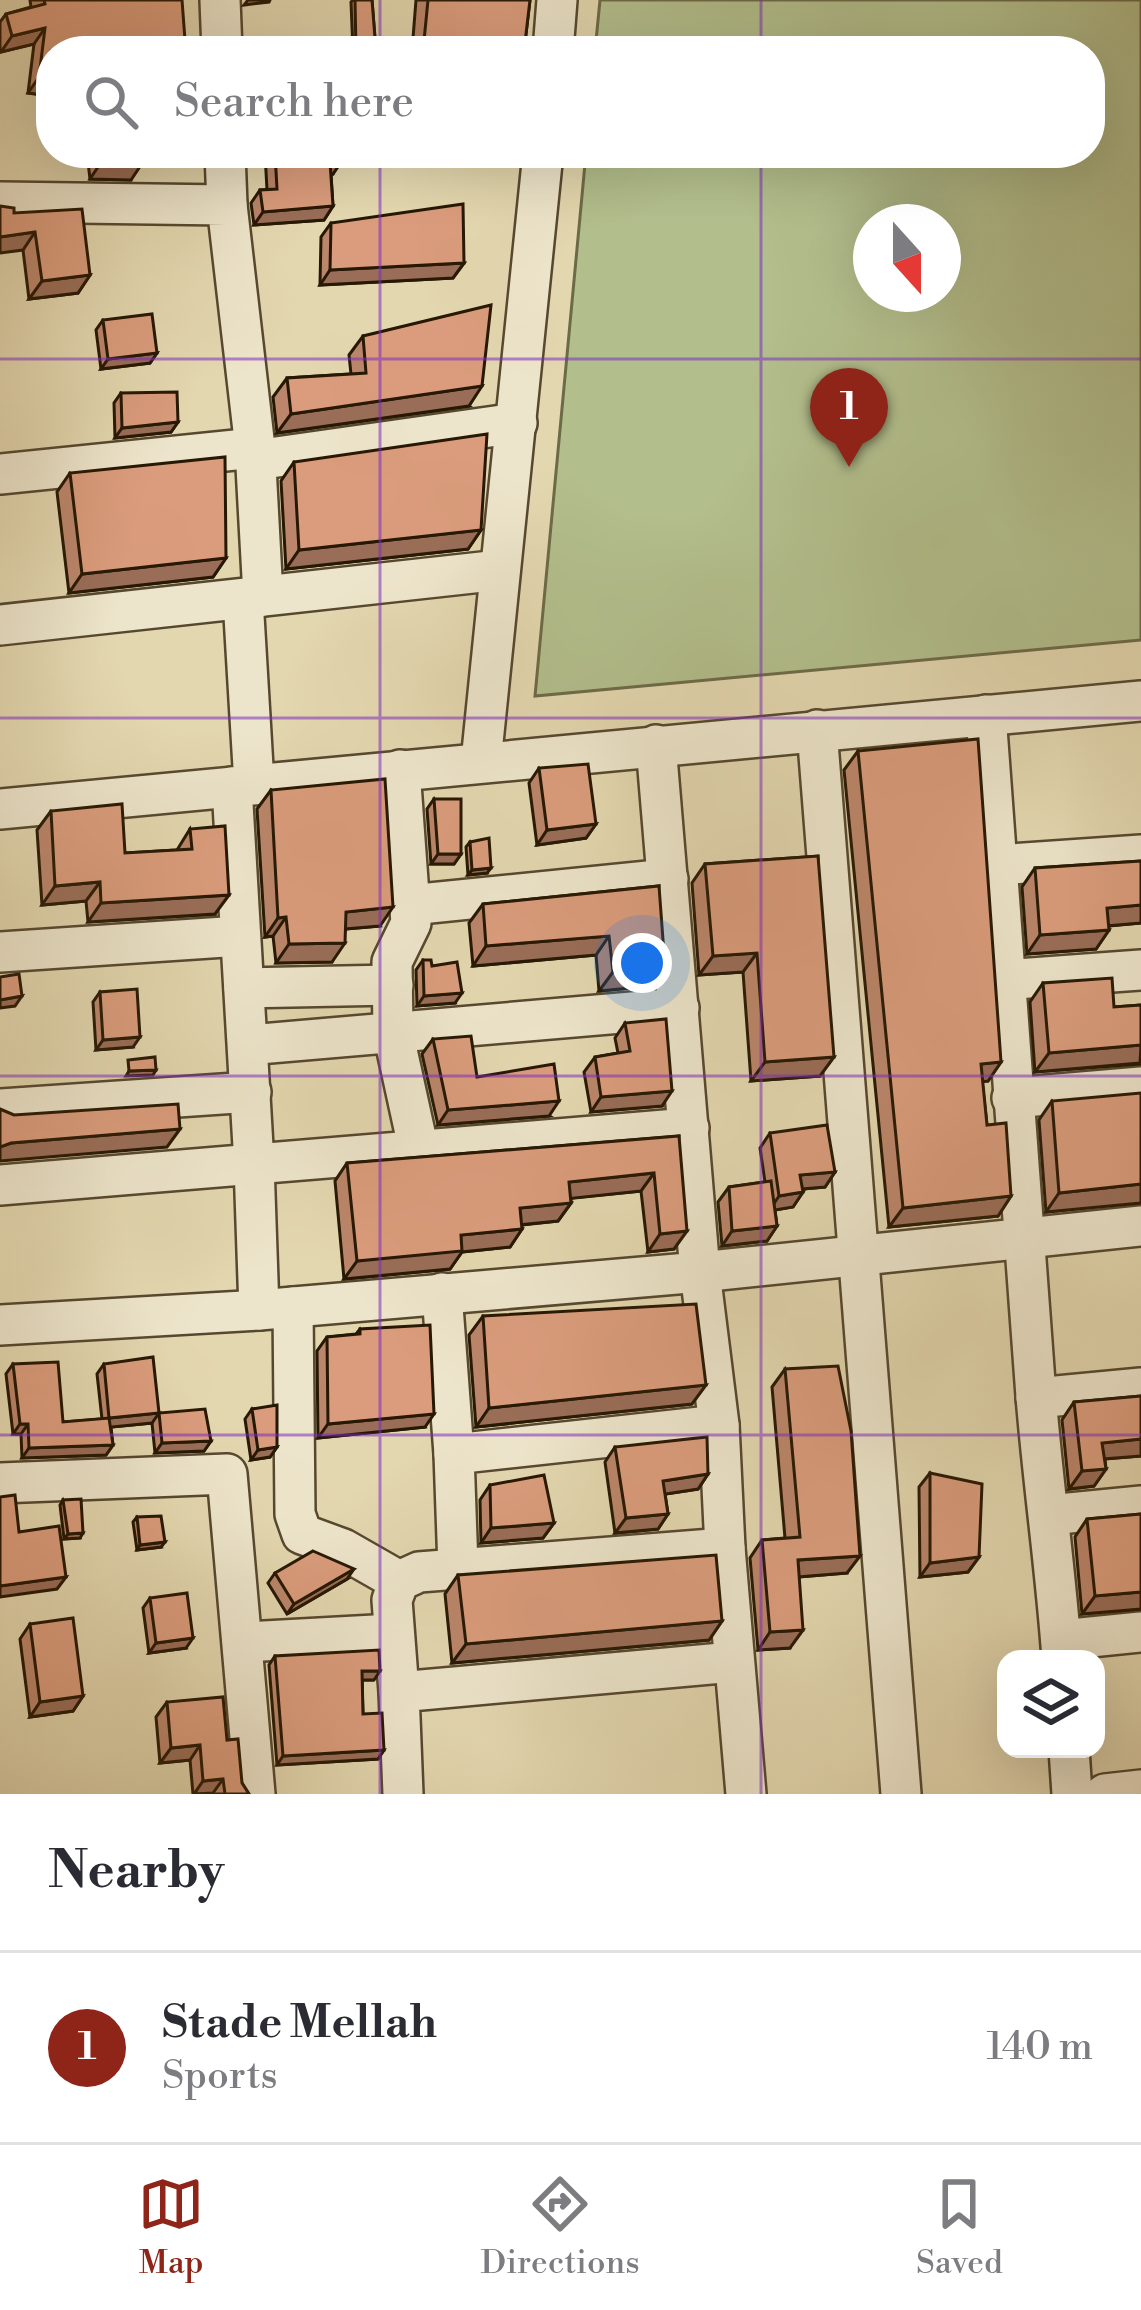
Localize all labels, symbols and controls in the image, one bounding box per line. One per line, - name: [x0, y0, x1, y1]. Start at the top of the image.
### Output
- search box: [36, 36, 1105, 168]
- icon: search: [78, 69, 144, 135]
- text: Search here: [174, 74, 414, 131]
- north arrow: [853, 204, 961, 312]
- pin: 1: [810, 368, 888, 467]
- your location: [612, 933, 672, 993]
- map controls: [997, 1650, 1105, 1758]
- button: layers: [997, 1650, 1105, 1758]
- text: Nearby: [48, 1840, 224, 1904]
- text: Stade Mellah: [162, 1995, 437, 2052]
- text: 1: [78, 2023, 96, 2072]
- text: 140 m: [986, 2023, 1093, 2072]
- text: Sports: [162, 2052, 278, 2101]
- tab: Map: [138, 2171, 204, 2284]
- tab: Directions: [481, 2171, 640, 2284]
- tab: Saved: [916, 2171, 1003, 2284]

